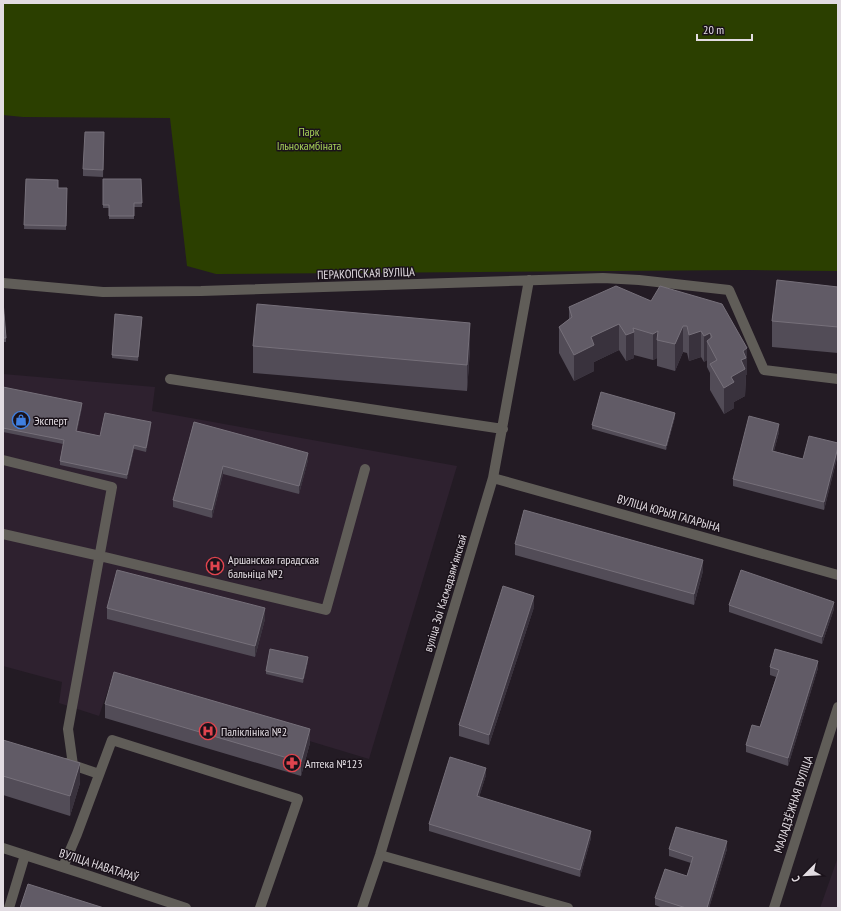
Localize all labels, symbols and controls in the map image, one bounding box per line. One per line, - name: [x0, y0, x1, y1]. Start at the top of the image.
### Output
- scale bar: [697, 16, 752, 42]
- text: 20 m: [703, 22, 724, 37]
- park label: Парк Ільнокамбіната: [277, 124, 342, 153]
- street label: ПЕРАКОПСКАЯ ВУЛІЦА: [317, 264, 415, 282]
- shop icon: Эксперт: [11, 410, 31, 430]
- place label: Эксперт: [34, 413, 68, 428]
- street label: ВУЛІЦА ЮРЫЯ ГАГАРЫНА: [615, 491, 723, 535]
- street label: вуліца Зоі Касмадзямʼянскай: [420, 532, 470, 654]
- place label: Аршанская гарадская бальніца №2: [228, 552, 319, 581]
- hospital icon: Аршанская гарадская бальніца №2: [205, 556, 225, 576]
- hospital icon: Паліклініка №2: [198, 721, 218, 741]
- place label: Паліклініка №2: [221, 724, 287, 739]
- pharmacy icon: Аптека №123: [282, 753, 302, 773]
- street label: МАЛАДЗЁЖНАЯ ВУЛІЦА: [770, 753, 816, 855]
- place label: Аптека №123: [305, 756, 363, 771]
- street label: ВУЛІЦА НАВАТАРАЎ: [57, 845, 141, 885]
- north arrow: [785, 855, 825, 895]
- text: С: [788, 874, 803, 884]

